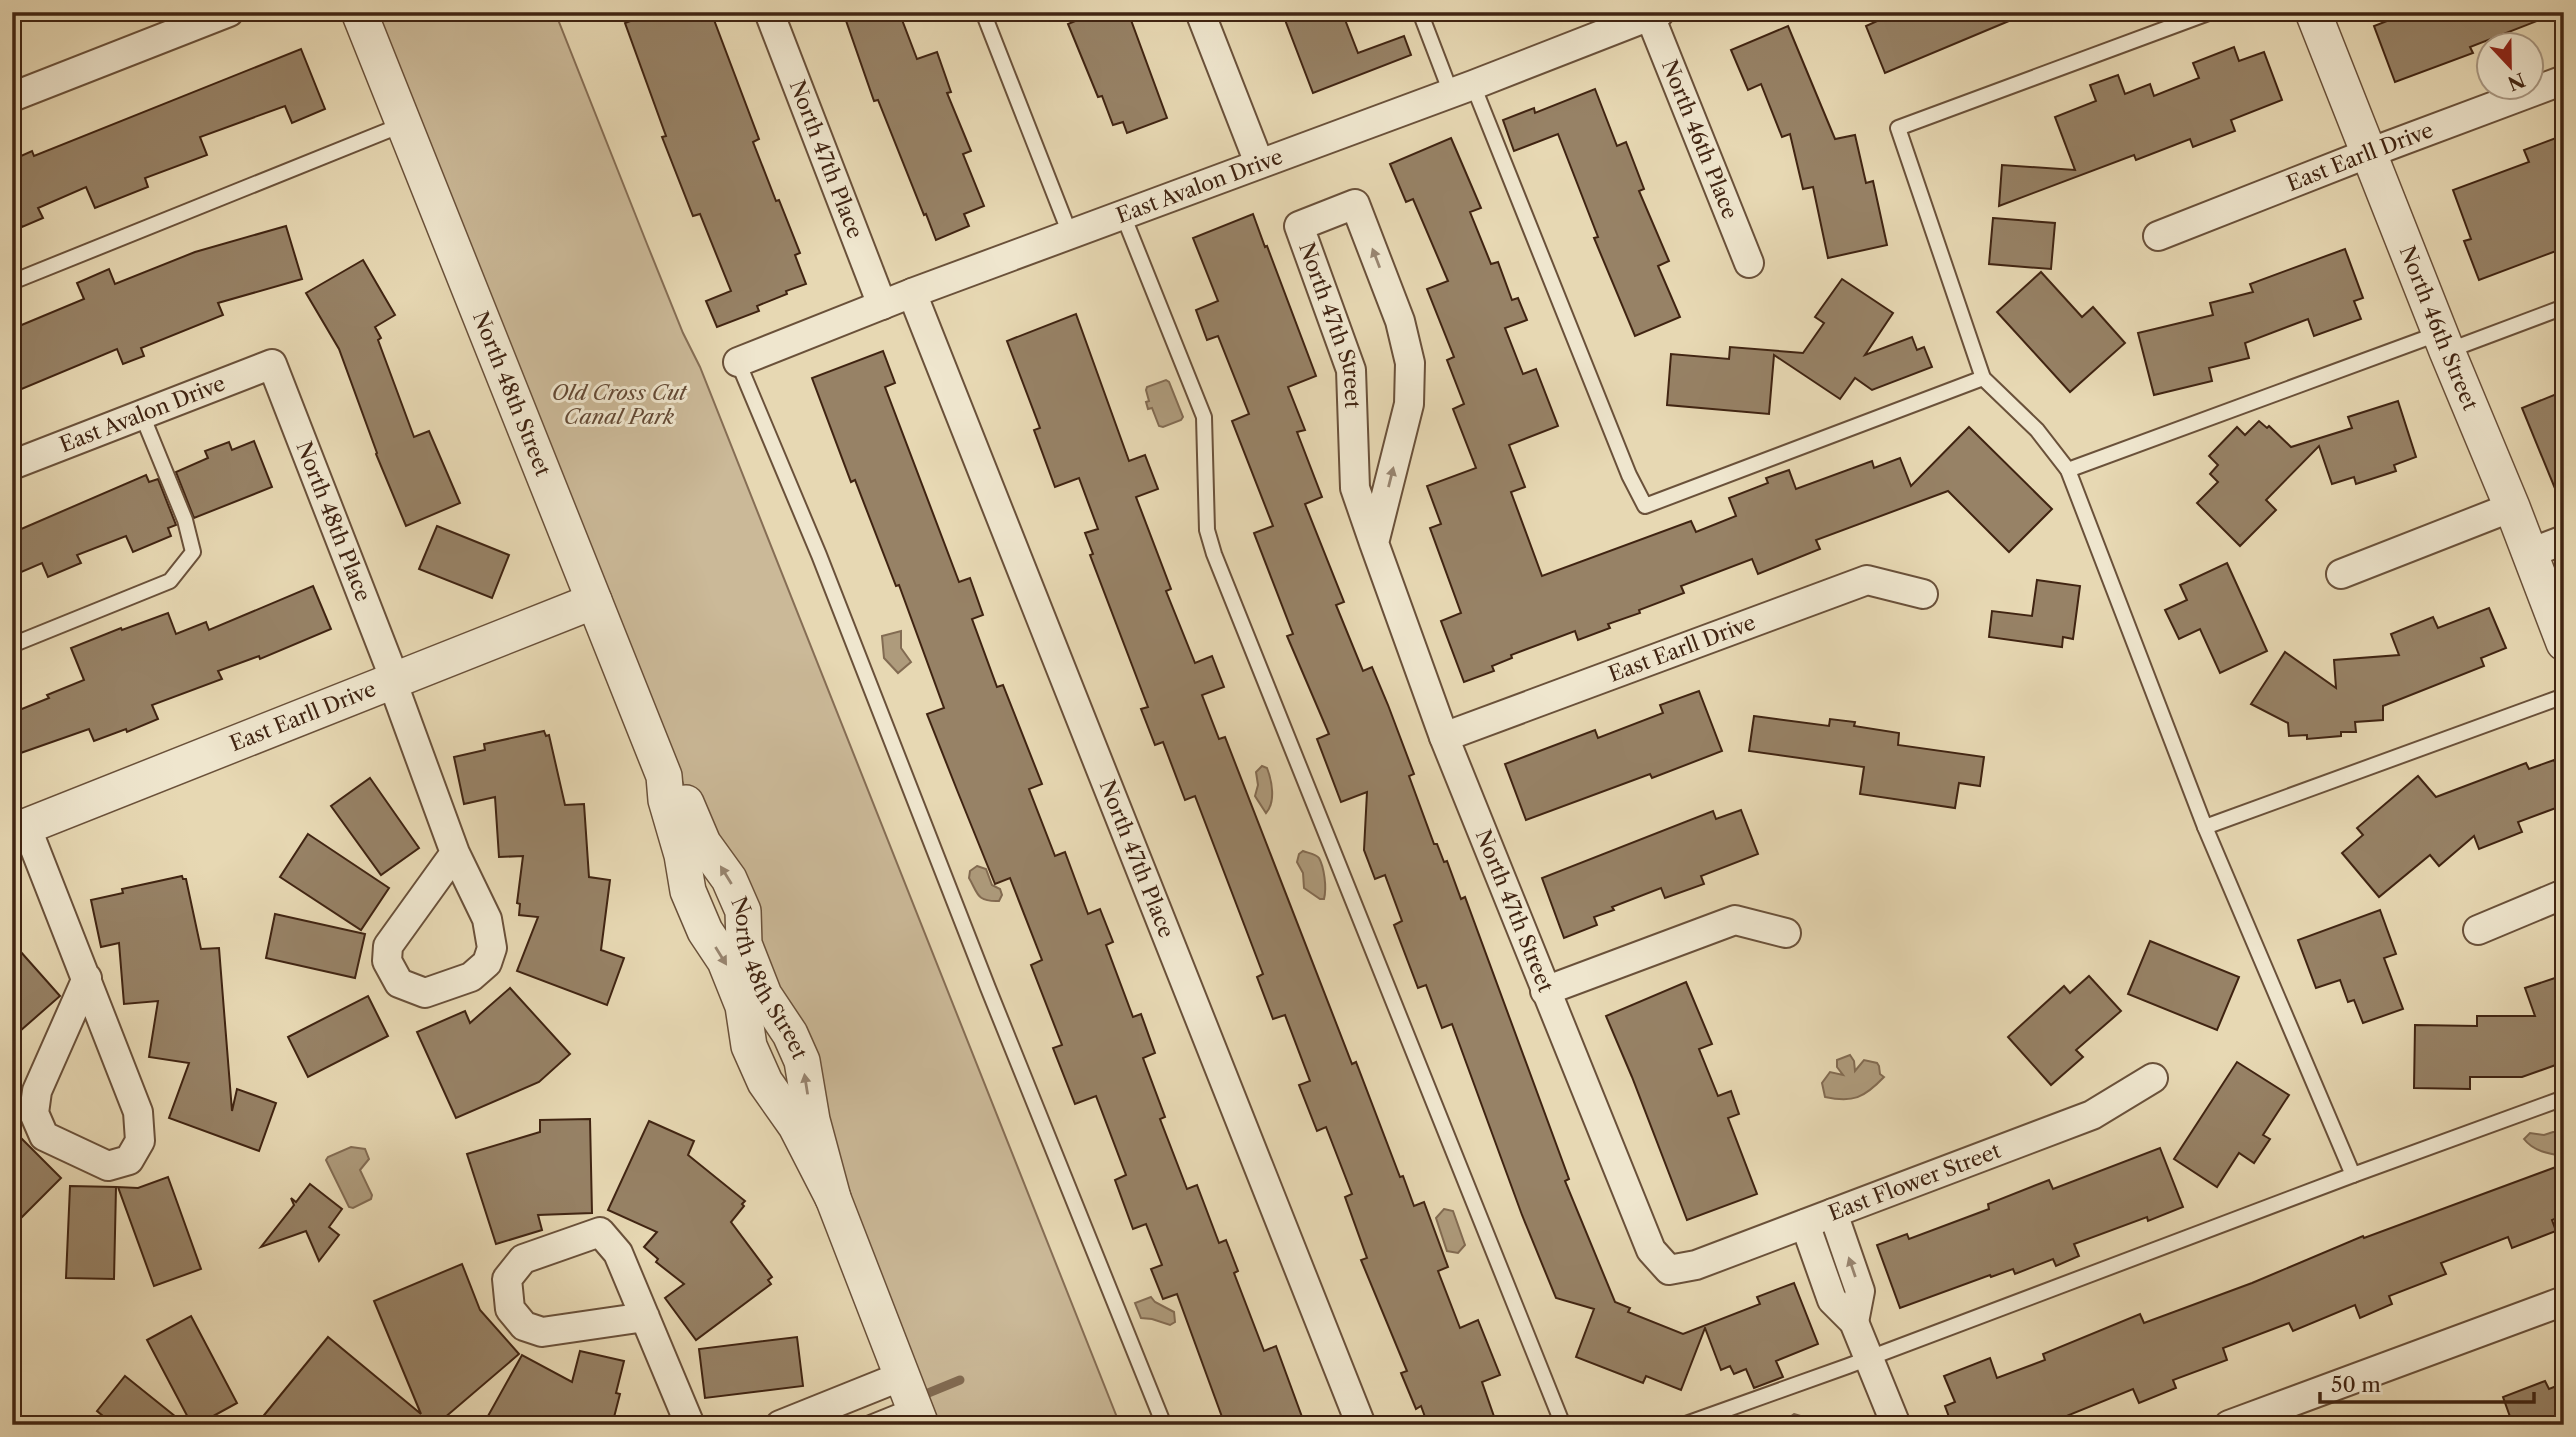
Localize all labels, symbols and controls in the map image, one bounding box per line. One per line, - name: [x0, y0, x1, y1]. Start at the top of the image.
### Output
- north arrow: [2474, 32, 2544, 102]
- street label: North 46th Place: [1657, 56, 1743, 223]
- text: N: [2504, 68, 2528, 95]
- street label: North 47th Place: [785, 77, 868, 242]
- street label: East Earll Drive: [2283, 117, 2437, 196]
- street label: East Avalon Drive: [1113, 144, 1286, 228]
- street label: North 47th Street: [1294, 239, 1365, 409]
- street label: North 46th Street: [2395, 242, 2483, 414]
- one-way arrow: [1370, 247, 1381, 268]
- street label: North 48th Street: [468, 308, 556, 480]
- street label: East Avalon Drive: [56, 370, 229, 457]
- park label: Old Cross Cut Canal Park: [551, 380, 688, 429]
- street label: North 48th Place: [291, 438, 376, 605]
- one-way arrow: [1386, 466, 1397, 488]
- street label: East Earll Drive: [1605, 610, 1759, 687]
- street label: East Earll Drive: [226, 676, 379, 756]
- street label: North 47th Place: [1095, 776, 1179, 941]
- street label: North 47th Street: [1471, 826, 1559, 996]
- one-way arrow: [719, 866, 732, 885]
- street label: North 48th Street: [726, 893, 813, 1063]
- one-way arrow: [714, 946, 727, 966]
- one-way arrow: [800, 1073, 811, 1095]
- street label: East Flower Street: [1825, 1138, 2005, 1226]
- one-way arrow: [1846, 1256, 1857, 1277]
- scale bar: [2320, 1360, 2534, 1404]
- text: 50 m: [2331, 1372, 2381, 1397]

